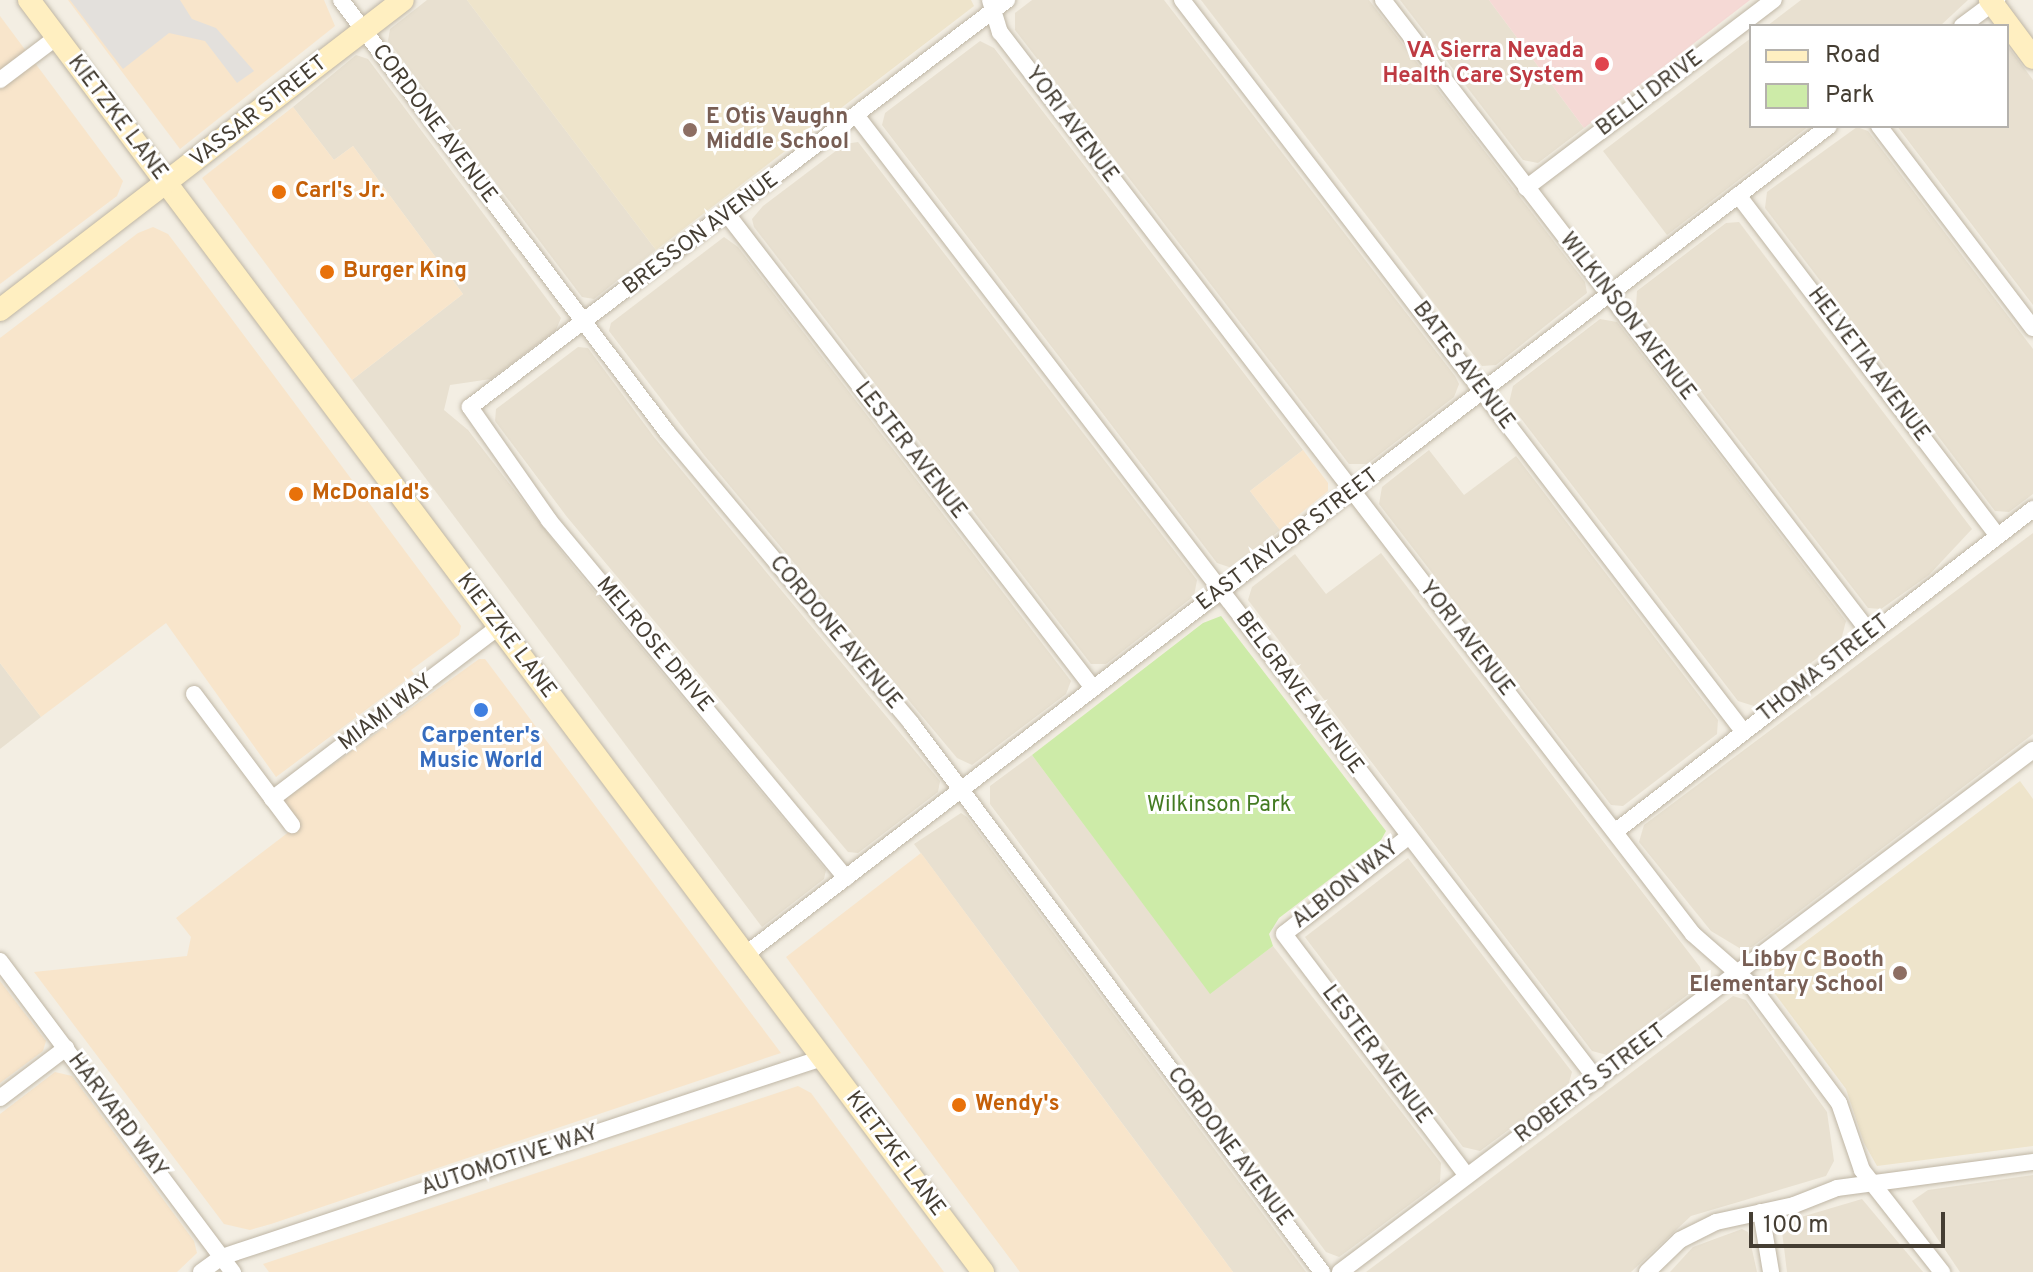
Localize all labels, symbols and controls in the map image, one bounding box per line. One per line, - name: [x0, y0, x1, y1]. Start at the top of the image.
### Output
- legend: [1749, 24, 2009, 128]
- place label: VA Sierra Nevada Health Care System: [1382, 38, 1584, 90]
- street label: CORDONE AVENUE: [365, 39, 503, 209]
- text: Road: [1825, 41, 1881, 71]
- street label: BELLI DRIVE: [1592, 46, 1708, 142]
- street label: KIETZKE LANE: [61, 50, 173, 186]
- street label: VASSAR STREET: [185, 50, 333, 174]
- marker: VA Sierra Nevada Health Care System: [1591, 53, 1613, 75]
- street label: YORI AVENUE: [1018, 61, 1124, 189]
- text: Park: [1825, 81, 1875, 111]
- place label: E Otis Vaughn Middle School: [706, 104, 849, 156]
- marker: E Otis Vaughn Middle School: [681, 121, 699, 139]
- street label: BRESSON AVENUE: [618, 167, 784, 301]
- place label: Carl's Jr.: [295, 179, 385, 205]
- marker: Carl's Jr.: [270, 183, 288, 201]
- street label: WILKINSON AVENUE: [1553, 227, 1701, 407]
- place label: Burger King: [343, 259, 467, 285]
- marker: Burger King: [318, 263, 336, 281]
- street label: HELVETIA AVENUE: [1801, 282, 1935, 448]
- street label: BATES AVENUE: [1406, 297, 1520, 435]
- street label: LESTER AVENUE: [848, 377, 972, 525]
- street label: EAST TAYLOR STREET: [1191, 462, 1385, 618]
- place label: McDonald's: [312, 481, 430, 507]
- marker: McDonald's: [287, 485, 305, 503]
- street label: CORDONE AVENUE: [763, 551, 907, 715]
- street label: KIETZKE LANE: [450, 568, 562, 704]
- street label: MELROSE DRIVE: [590, 572, 718, 718]
- street label: YORI AVENUE: [1413, 576, 1519, 702]
- street label: BELGRAVE AVENUE: [1229, 606, 1369, 780]
- street label: THOMA STREET: [1753, 609, 1895, 729]
- street label: MIAMI WAY: [334, 669, 438, 757]
- marker: Carpenter's Music World: [472, 701, 490, 719]
- place label: Carpenter's Music World: [419, 723, 543, 774]
- park label: Wilkinson Park: [1147, 793, 1291, 819]
- street label: ALBION WAY: [1287, 835, 1405, 935]
- place label: Libby C Booth Elementary School: [1689, 947, 1884, 998]
- marker: Libby C Booth Elementary School: [1891, 964, 1909, 982]
- street label: LESTER AVENUE: [1315, 980, 1437, 1130]
- street label: ROBERTS STREET: [1510, 1019, 1672, 1149]
- street label: HARVARD WAY: [61, 1048, 173, 1184]
- street label: CORDONE AVENUE: [1160, 1062, 1298, 1232]
- street label: KIETZKE LANE: [839, 1086, 951, 1222]
- place label: Wendy's: [975, 1092, 1060, 1118]
- marker: Wendy's: [950, 1096, 968, 1114]
- street label: AUTOMOTIVE WAY: [418, 1120, 602, 1202]
- scale bar: [1753, 1196, 1949, 1246]
- text: 100 m: [1763, 1211, 1829, 1241]

